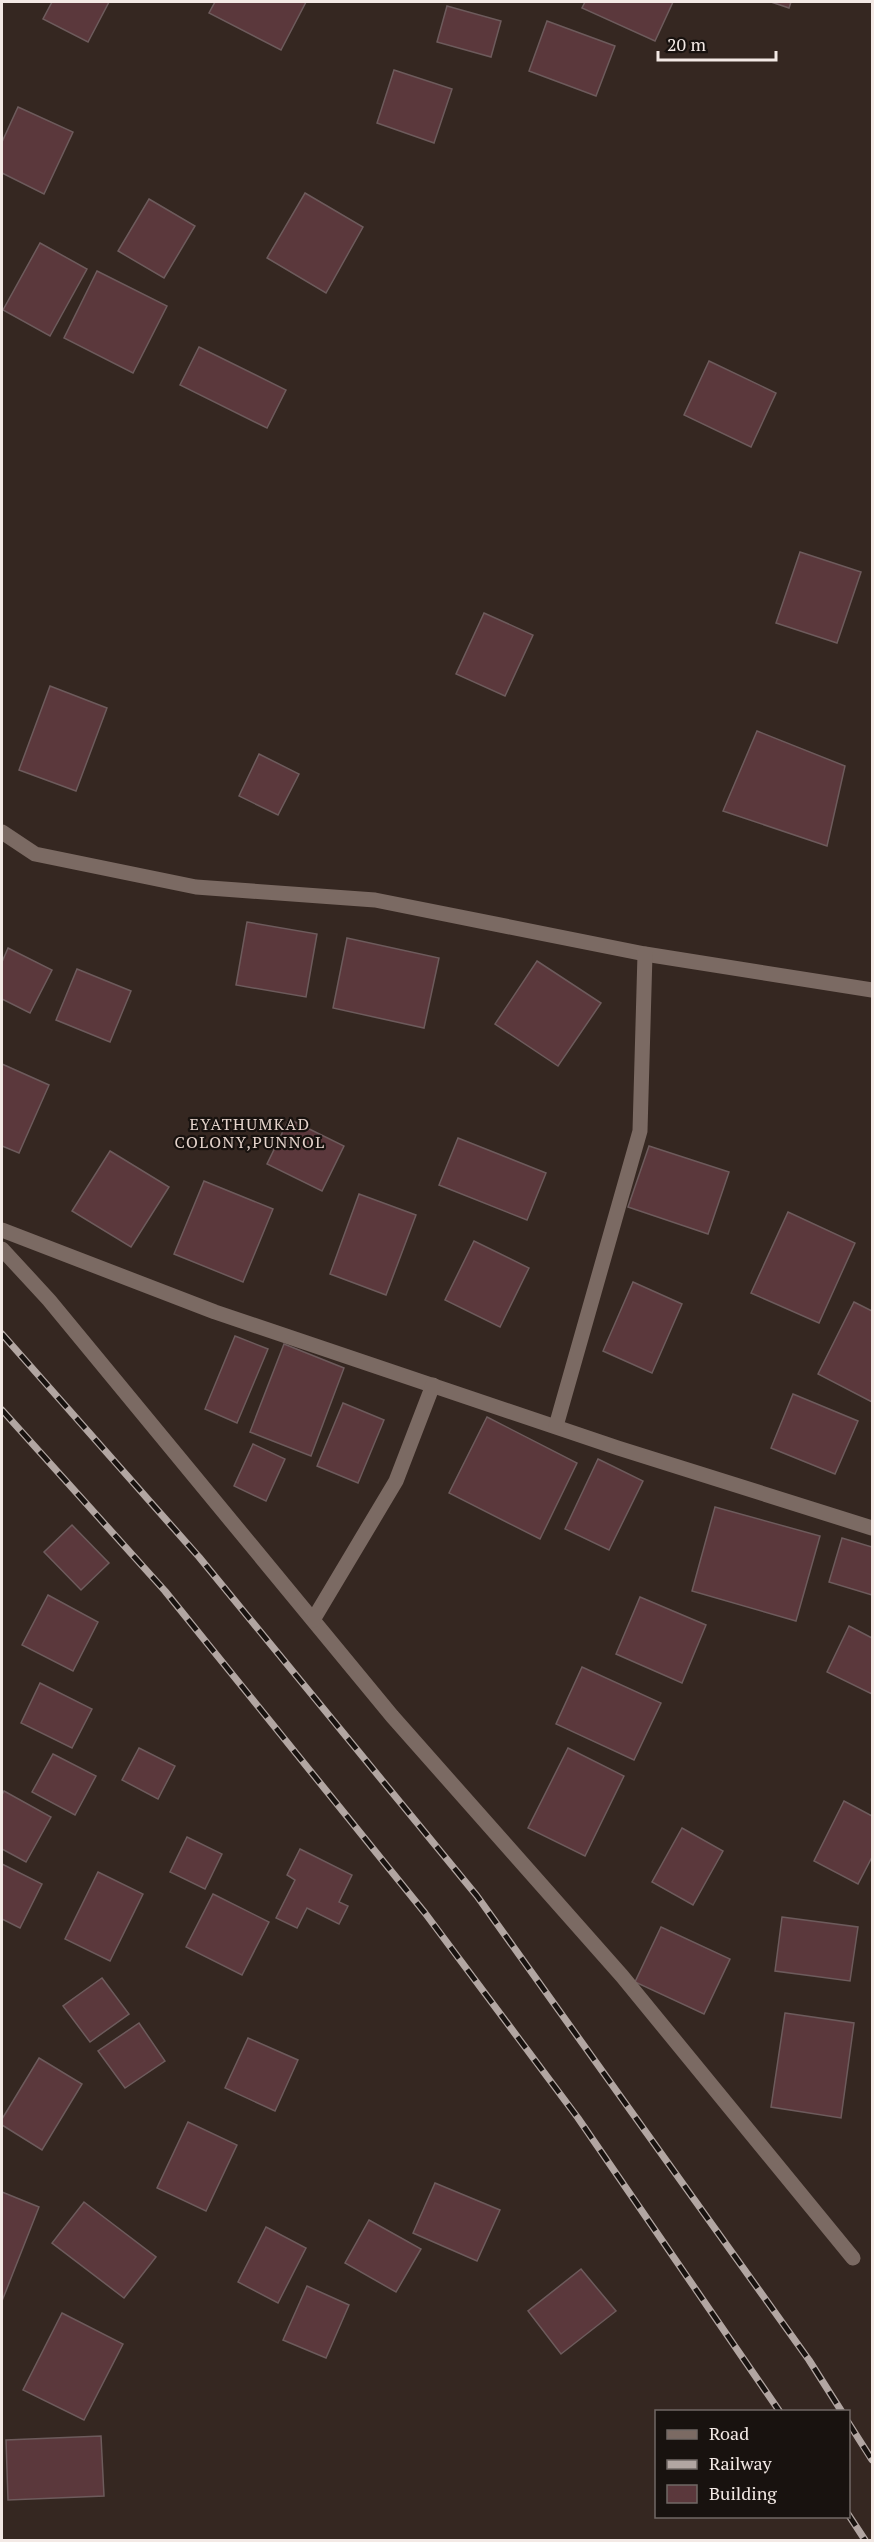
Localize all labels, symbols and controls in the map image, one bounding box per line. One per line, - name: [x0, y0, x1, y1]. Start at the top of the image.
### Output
- scale bar: [658, 24, 776, 62]
- text: 20 m: [667, 32, 707, 56]
- district label: EYATHUMKAD COLONY,PUNNOL: [174, 1113, 326, 1153]
- legend: [655, 2410, 850, 2518]
- text: Road: [709, 2421, 749, 2445]
- text: Railway: [709, 2451, 773, 2475]
- text: Building: [709, 2481, 777, 2505]

